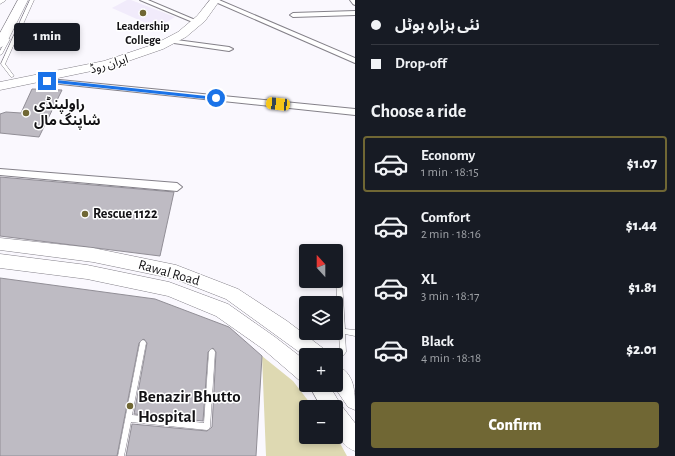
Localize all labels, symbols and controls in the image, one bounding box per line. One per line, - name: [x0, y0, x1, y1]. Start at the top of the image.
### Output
- marker: Leadership College: [138, 8, 148, 18]
- text: نئی ہزارہ ہوٹل: [395, 18, 480, 33]
- place label: Leadership College: [116, 20, 170, 46]
- callout: 1 min: [14, 23, 80, 51]
- text: 1 min: [33, 30, 61, 43]
- street label: ایران روڈ: [88, 51, 130, 77]
- text: Drop-off: [395, 56, 447, 71]
- route end: [38, 72, 56, 90]
- route start: [207, 89, 225, 107]
- place label: راولپنڈی شاپنگ مال: [34, 96, 101, 130]
- car: [265, 97, 291, 111]
- text: Choose a ride: [371, 103, 466, 121]
- marker: راولپنڈی شاپنگ مال: [21, 108, 31, 118]
- icon: car: [373, 146, 409, 182]
- text: Economy: [421, 148, 475, 163]
- text: $1.07: [627, 156, 657, 171]
- text: 1 min · 18:15: [421, 166, 479, 179]
- place label: Rescue 1122: [93, 207, 158, 221]
- icon: car: [373, 208, 409, 244]
- marker: Rescue 1122: [80, 209, 90, 219]
- text: Comfort: [421, 210, 470, 225]
- text: $1.44: [626, 218, 657, 233]
- text: 2 min · 18:16: [421, 228, 481, 241]
- north arrow: [299, 244, 343, 288]
- map controls: [299, 244, 343, 444]
- street label: Rawal Road: [137, 258, 201, 288]
- icon: car: [373, 270, 409, 306]
- text: XL: [421, 272, 437, 287]
- text: $1.81: [628, 280, 657, 295]
- text: 3 min · 18:17: [421, 290, 480, 303]
- button: layers: [299, 296, 343, 340]
- icon: car: [373, 332, 409, 368]
- text: Black: [421, 334, 454, 349]
- text: $2.01: [626, 342, 657, 357]
- button: +: [299, 348, 343, 392]
- text: 4 min · 18:18: [421, 352, 481, 365]
- place label: Benazir Bhutto Hospital: [138, 388, 241, 425]
- button: −: [299, 400, 343, 444]
- marker: Benazir Bhutto Hospital: [125, 401, 135, 411]
- button: Confirm: [371, 402, 659, 448]

